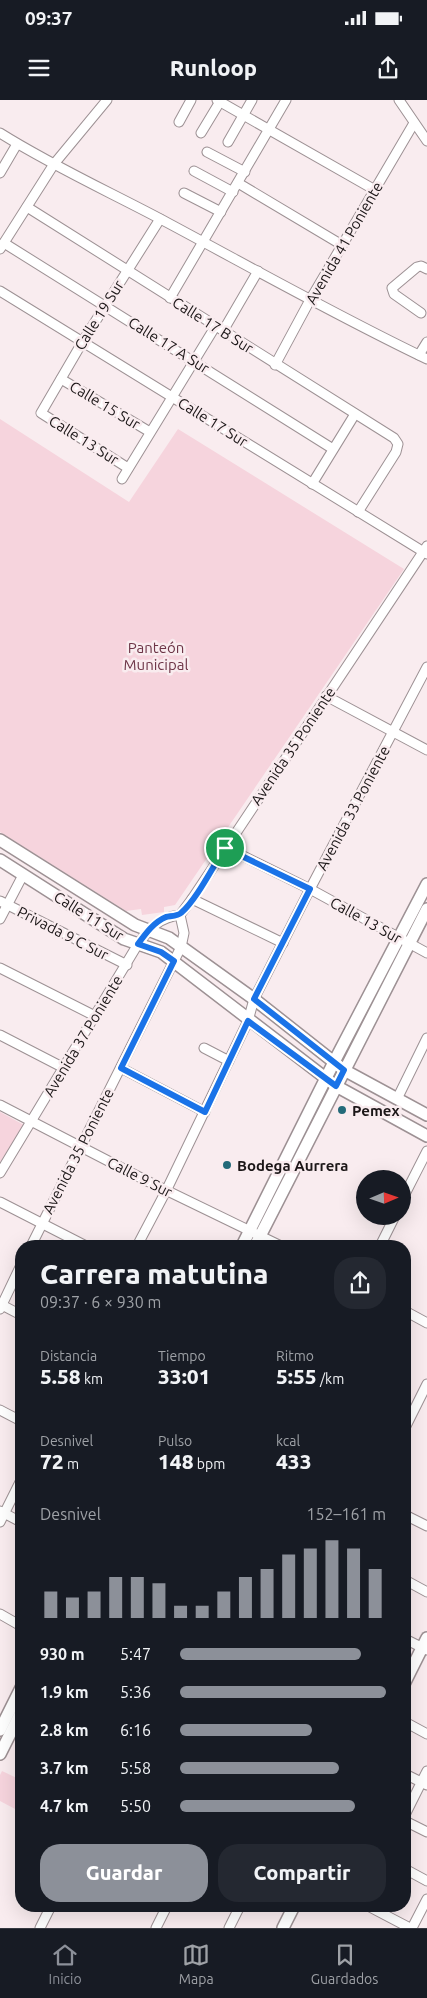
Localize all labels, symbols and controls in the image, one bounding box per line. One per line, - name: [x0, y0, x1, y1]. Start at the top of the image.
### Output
- text: 09:37: [25, 7, 73, 29]
- icon: menu: [25, 54, 53, 82]
- icon: share: [374, 54, 402, 82]
- text: Runloop: [170, 55, 257, 80]
- street label: Avenida 41 Poniente: [302, 179, 386, 307]
- street label: Calle 19 Sur: [71, 277, 127, 353]
- street label: Calle 17 B Sur: [170, 293, 257, 357]
- street label: Calle 17 A Sur: [125, 313, 213, 377]
- street label: Calle 15 Sur: [67, 377, 143, 433]
- street label: Calle 17 Sur: [175, 394, 251, 450]
- street label: Calle 13 Sur: [46, 412, 122, 468]
- park label: Panteón Municipal: [124, 639, 188, 673]
- street label: Avenida 35 Poniente: [247, 684, 339, 808]
- street label: Avenida 33 Poniente: [313, 743, 393, 873]
- pin: [204, 827, 246, 869]
- icon: arrive: [211, 834, 239, 862]
- street label: Calle 11 Sur: [51, 888, 127, 944]
- street label: Calle 13 Sur: [327, 893, 405, 947]
- street label: Privada 9 C Sur: [15, 903, 112, 963]
- street label: Avenida 37 Poniente: [40, 972, 126, 1100]
- street label: Avenida 35 Poniente: [39, 1085, 117, 1217]
- place label: Pemex: [352, 1102, 400, 1119]
- marker: Pemex: [336, 1104, 348, 1116]
- street label: Calle 9 Sur: [105, 1153, 176, 1201]
- place label: Bodega Aurrera: [237, 1157, 349, 1174]
- marker: Bodega Aurrera: [221, 1159, 233, 1171]
- north arrow: [356, 1170, 411, 1225]
- map controls: [356, 1170, 411, 1225]
- button: share: [334, 1257, 386, 1309]
- text: Carrera matutina: [40, 1258, 268, 1289]
- text: 09:37 · 6 × 930 m: [40, 1293, 161, 1311]
- text: Distancia: [40, 1348, 97, 1364]
- text: Tiempo: [158, 1348, 206, 1364]
- text: Ritmo: [276, 1348, 314, 1364]
- text: 5.58: [40, 1364, 81, 1388]
- text: 33:01: [158, 1364, 211, 1388]
- text: 5:55: [276, 1364, 317, 1388]
- text: km: [81, 1371, 103, 1387]
- text: /km: [317, 1371, 344, 1387]
- text: Desnivel: [40, 1433, 93, 1449]
- text: Pulso: [158, 1433, 192, 1449]
- text: kcal: [276, 1433, 300, 1449]
- text: 72: [40, 1449, 64, 1473]
- text: 148: [158, 1449, 194, 1473]
- text: 433: [276, 1449, 312, 1473]
- text: m: [64, 1456, 79, 1472]
- text: bpm: [194, 1456, 225, 1472]
- text: Desnivel: [40, 1505, 101, 1523]
- text: 152–161 m: [306, 1505, 386, 1523]
- text: 930 m: [40, 1645, 85, 1663]
- text: 5:47: [120, 1645, 151, 1663]
- text: 1.9 km: [40, 1683, 89, 1701]
- text: 5:36: [120, 1683, 151, 1701]
- text: 2.8 km: [40, 1721, 89, 1739]
- text: 6:16: [120, 1721, 151, 1739]
- text: 3.7 km: [40, 1759, 89, 1777]
- text: 5:58: [120, 1759, 151, 1777]
- text: 4.7 km: [40, 1797, 89, 1815]
- text: 5:50: [120, 1797, 151, 1815]
- button: Guardar: [40, 1844, 208, 1902]
- button: Compartir: [218, 1844, 386, 1902]
- tab: Inicio: [49, 1941, 82, 1987]
- tab: Mapa: [179, 1941, 214, 1987]
- tab: Guardados: [311, 1941, 378, 1987]

